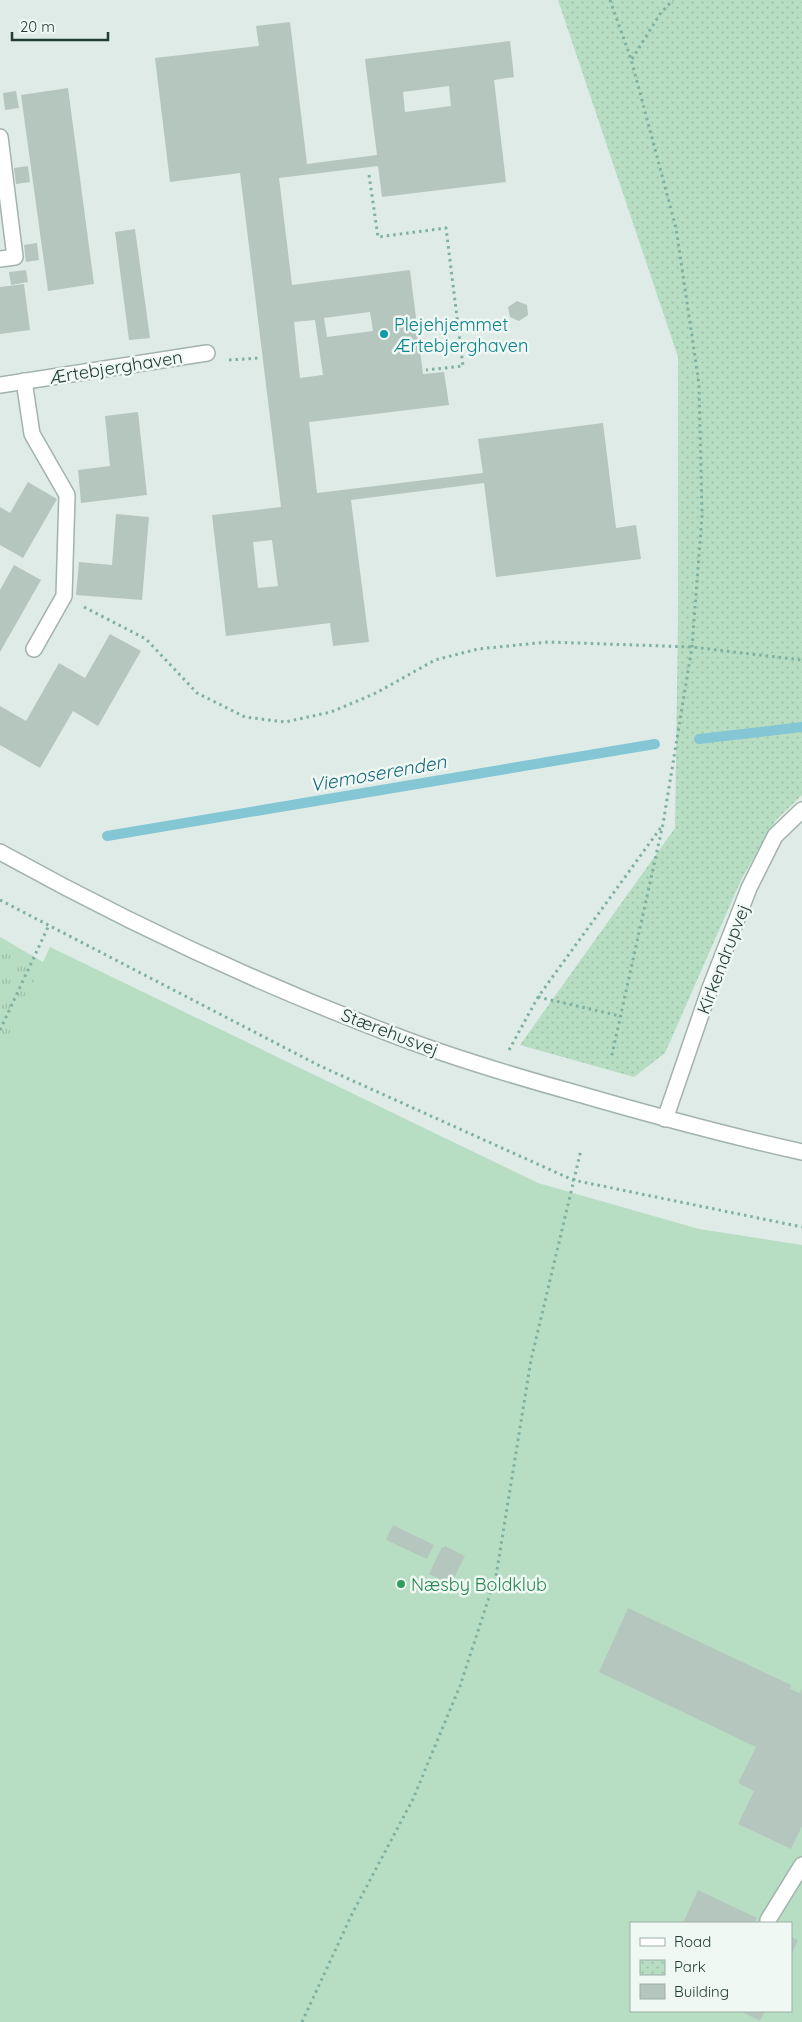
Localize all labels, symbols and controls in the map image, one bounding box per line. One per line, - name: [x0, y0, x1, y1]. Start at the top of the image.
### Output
- scale bar: [12, 10, 109, 42]
- text: 20 m: [20, 17, 55, 36]
- place label: Plejehjemmet Ærtebjerghaven: [394, 313, 528, 357]
- marker: Plejehjemmet Ærtebjerghaven: [378, 328, 390, 340]
- street label: Ærtebjerghaven: [48, 345, 184, 389]
- water label: Viemoserenden: [308, 749, 449, 797]
- street label: Kirkendrupvej: [691, 901, 755, 1017]
- street label: Stærehusvej: [338, 1003, 442, 1061]
- place label: Næsby Boldklub: [411, 1573, 547, 1596]
- marker: Næsby Boldklub: [395, 1578, 407, 1590]
- legend: [630, 1922, 792, 2012]
- text: Road: [674, 1932, 711, 1951]
- text: Park: [674, 1957, 706, 1976]
- text: Building: [674, 1982, 729, 2001]

